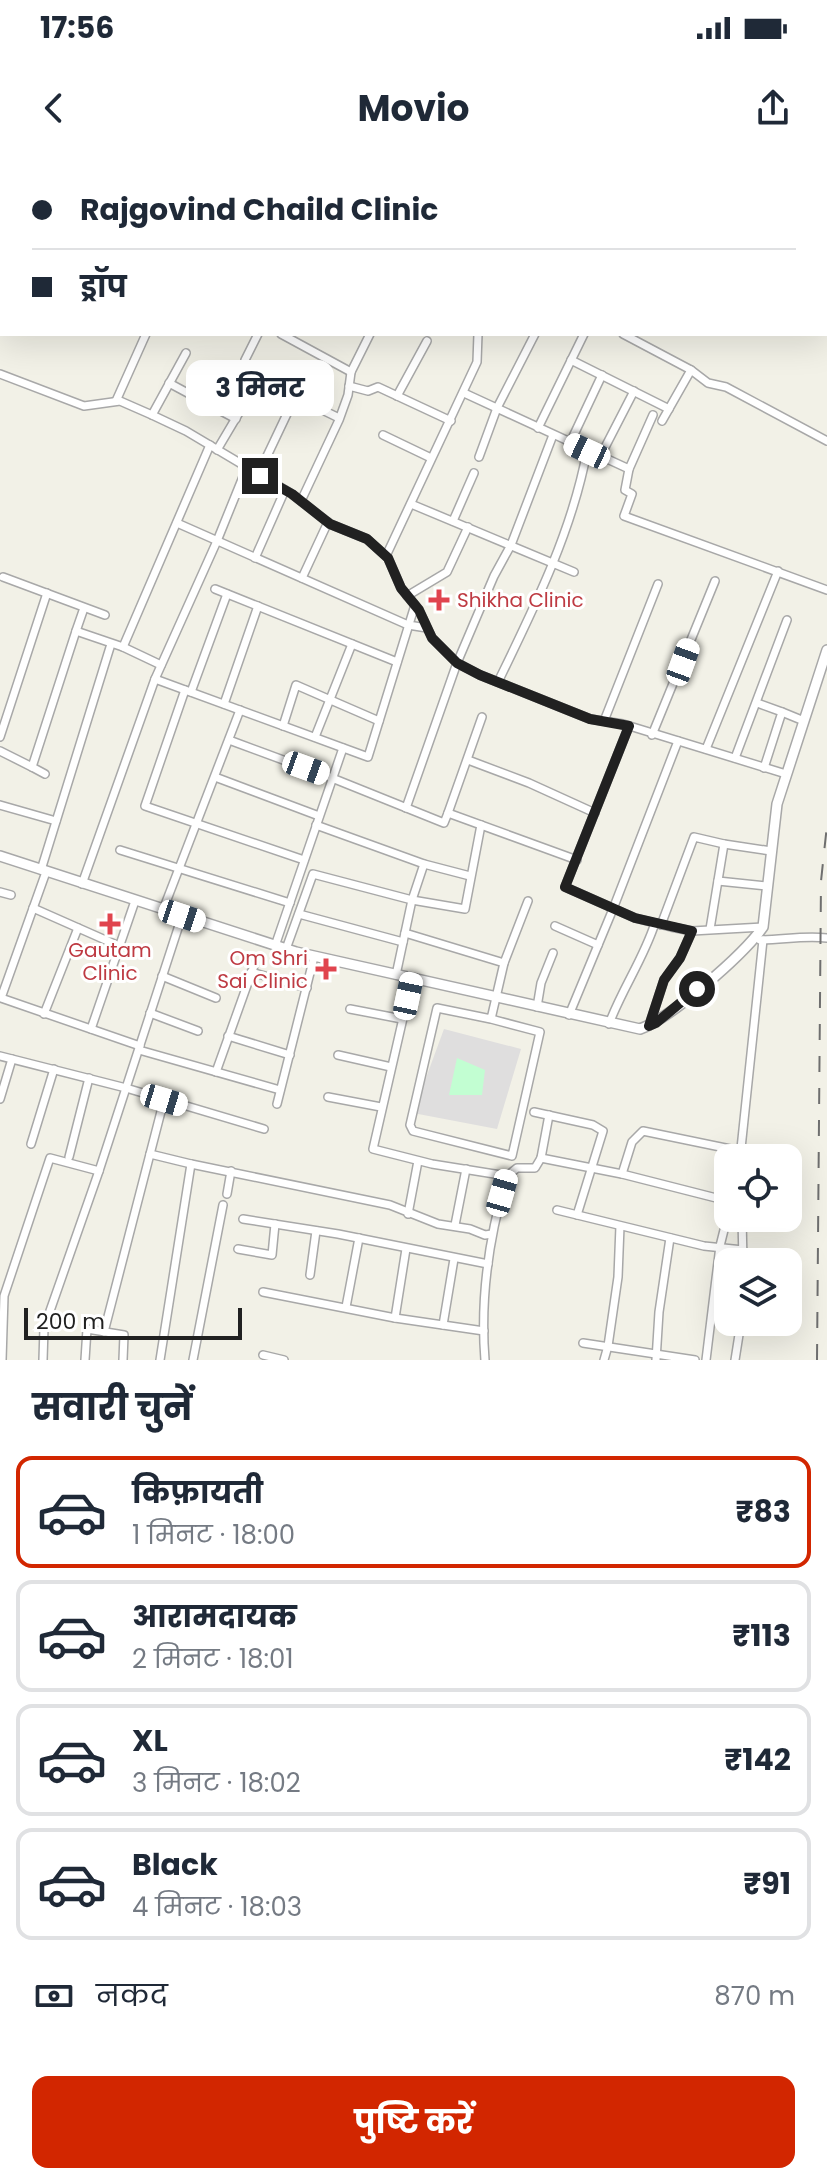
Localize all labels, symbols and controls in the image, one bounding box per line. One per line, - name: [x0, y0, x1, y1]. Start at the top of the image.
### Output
- text: 17:56: [40, 6, 114, 49]
- text: Movio: [357, 83, 470, 134]
- icon: back: [32, 86, 76, 130]
- icon: share: [751, 86, 795, 130]
- text: Rajgovind Chaild Clinic: [80, 188, 438, 231]
- text: ड्रॉप: [80, 265, 127, 308]
- callout: 3 मिनट: [186, 360, 334, 416]
- text: 3 मिनट: [215, 370, 305, 406]
- car: [560, 430, 614, 472]
- route end: [242, 458, 278, 494]
- place label: Shikha Clinic: [457, 586, 584, 614]
- marker: Shikha Clinic: [428, 589, 450, 611]
- car: [664, 635, 702, 689]
- car: [279, 749, 333, 787]
- car: [155, 897, 209, 935]
- marker: Gautam Clinic: [99, 913, 121, 935]
- place label: Gautam Clinic: [68, 936, 152, 987]
- place label: Om Shri Sai Clinic: [217, 944, 308, 995]
- marker: Om Shri Sai Clinic: [315, 958, 337, 980]
- car: [391, 970, 425, 1022]
- route start: [679, 971, 715, 1007]
- car: [138, 1082, 190, 1118]
- map controls: [714, 1144, 802, 1336]
- button: locate: [714, 1144, 802, 1232]
- car: [484, 1167, 520, 1219]
- button: layers: [714, 1248, 802, 1336]
- scale bar: [24, 1304, 242, 1340]
- text: 200 m: [36, 1306, 105, 1337]
- text: सवारी चुनें: [32, 1382, 192, 1433]
- text: किफ़ायती: [132, 1471, 263, 1514]
- icon: car: [36, 1476, 108, 1548]
- text: ₹83: [735, 1490, 791, 1533]
- text: 1 मिनट · 18:00: [132, 1517, 295, 1553]
- text: आरामदायक: [132, 1595, 297, 1638]
- icon: car: [36, 1600, 108, 1672]
- text: ₹113: [732, 1614, 791, 1657]
- text: 2 मिनट · 18:01: [132, 1641, 294, 1677]
- text: XL: [132, 1719, 168, 1762]
- icon: car: [36, 1724, 108, 1796]
- text: ₹142: [724, 1738, 791, 1781]
- text: 3 मिनट · 18:02: [132, 1765, 301, 1801]
- text: Black: [132, 1843, 218, 1886]
- icon: car: [36, 1848, 108, 1920]
- text: ₹91: [743, 1862, 791, 1905]
- text: 4 मिनट · 18:03: [132, 1889, 302, 1925]
- icon: cash: [32, 1974, 76, 2018]
- text: नकद: [96, 1974, 168, 2017]
- text: 870 m: [714, 1978, 795, 2014]
- button: पुष्टि करें: [32, 2076, 795, 2168]

